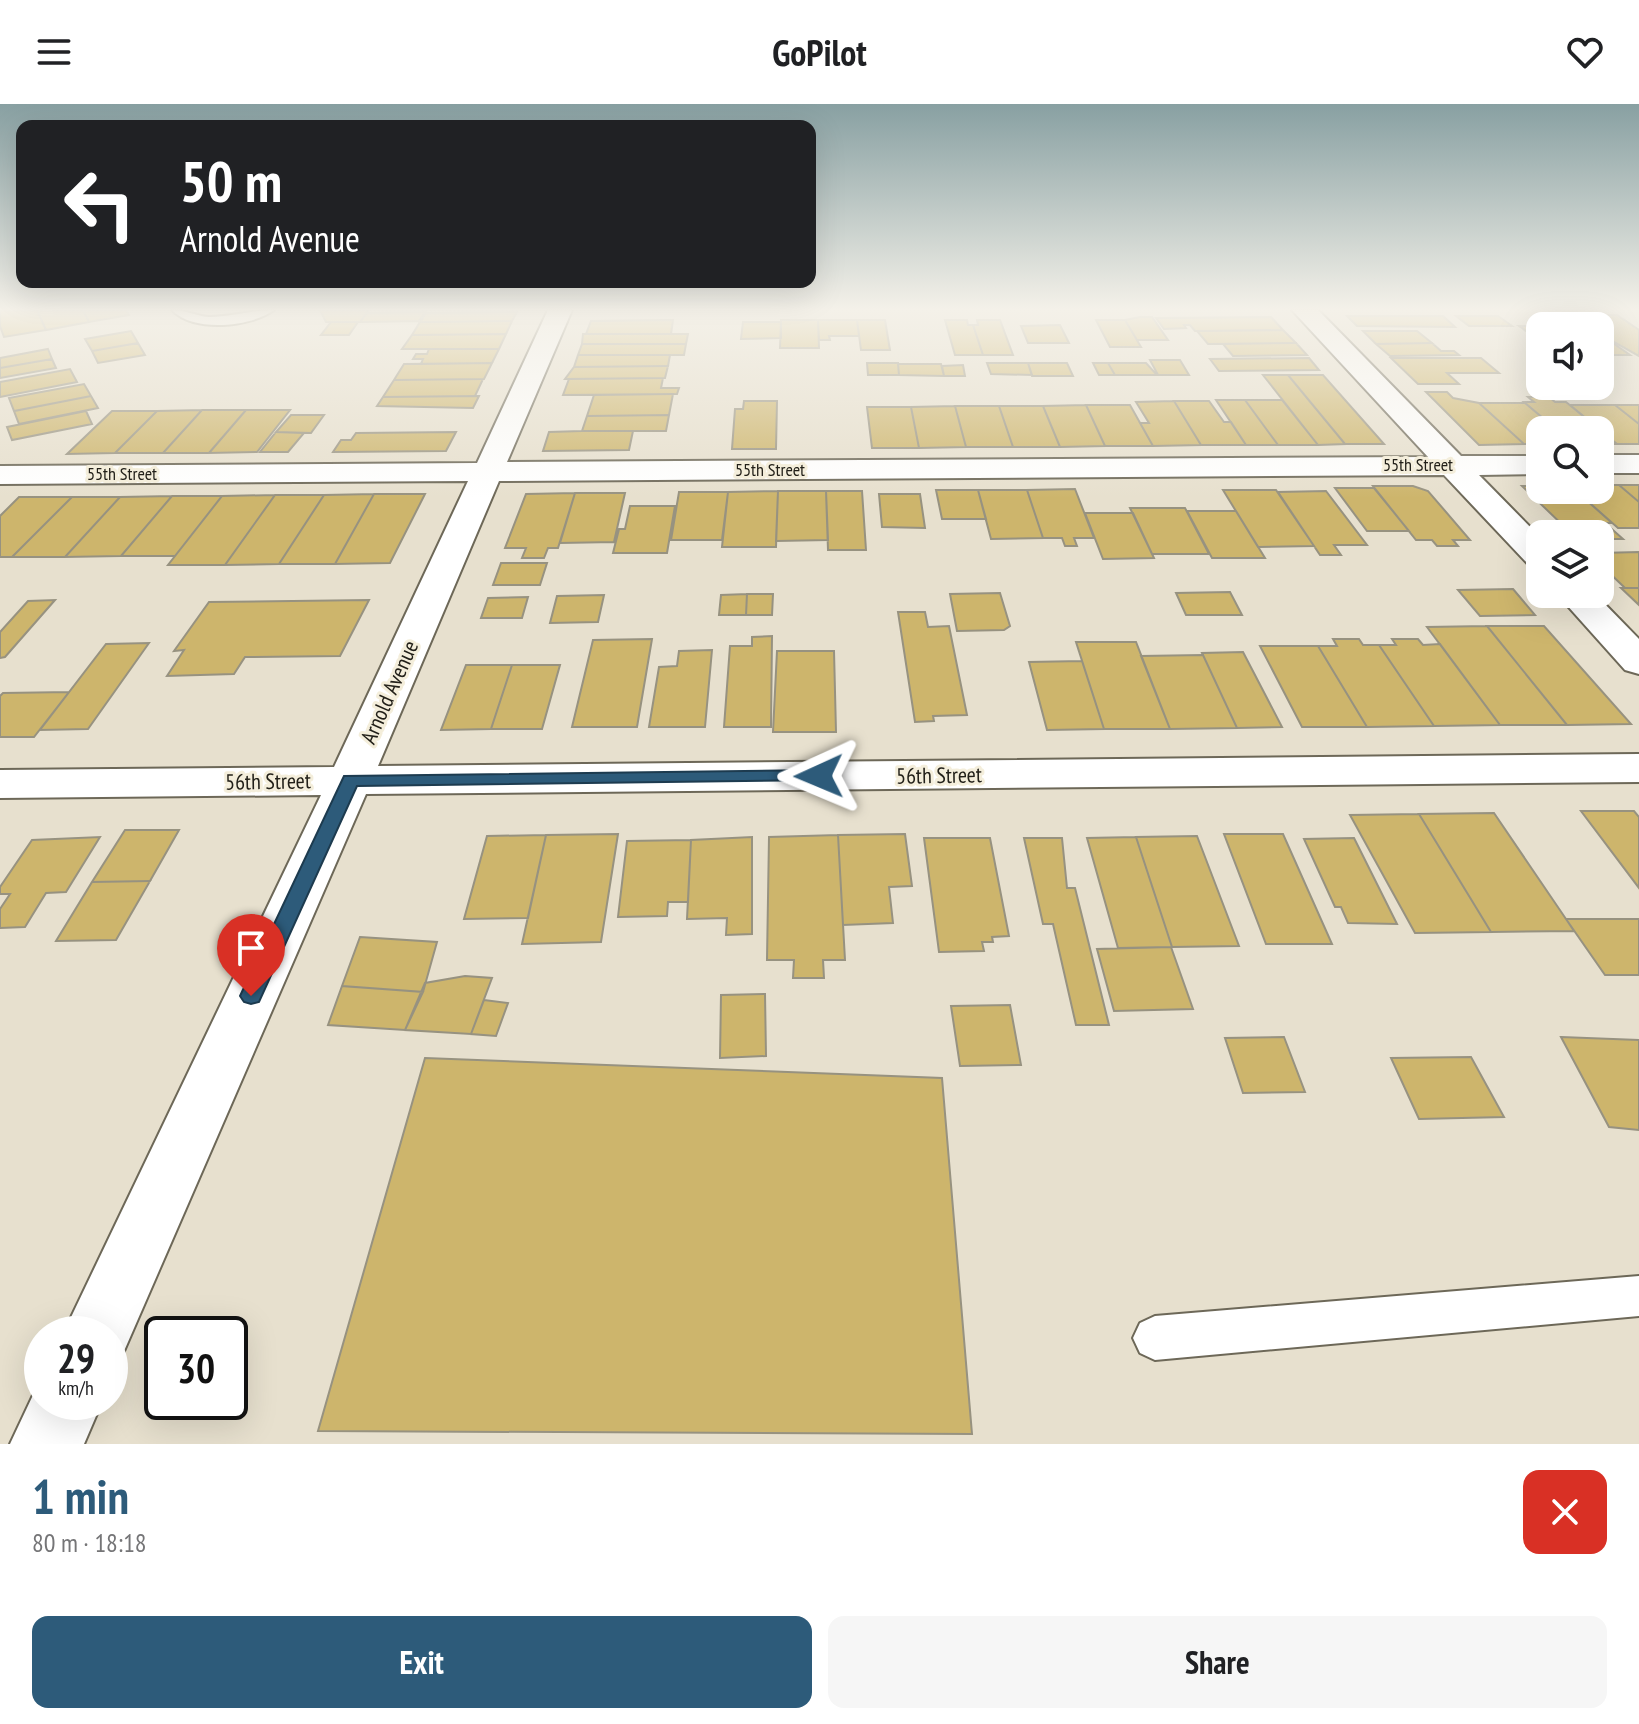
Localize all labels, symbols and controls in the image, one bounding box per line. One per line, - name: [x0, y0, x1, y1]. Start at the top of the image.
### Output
- text: GoPilot: [772, 29, 867, 76]
- icon: menu: [32, 30, 76, 74]
- icon: heart: [1563, 30, 1607, 74]
- text: 50 m: [180, 145, 282, 217]
- icon: left: [48, 152, 152, 256]
- text: Arnold Avenue: [180, 215, 360, 262]
- map controls: [1526, 312, 1614, 608]
- button: sound: [1526, 312, 1614, 400]
- button: search: [1526, 416, 1614, 504]
- street label: 55th Street: [1383, 453, 1453, 476]
- street label: 55th Street: [735, 458, 805, 481]
- street label: 55th Street: [87, 462, 157, 485]
- button: layers: [1526, 520, 1614, 608]
- street label: Arnold Avenue: [354, 636, 424, 748]
- position arrow: [777, 734, 861, 818]
- street label: 56th Street: [896, 760, 982, 790]
- street label: 56th Street: [225, 766, 311, 796]
- pin: [217, 914, 285, 996]
- icon: arrive: [229, 926, 273, 970]
- speed limit sign: 30: [144, 1316, 248, 1420]
- text: 29: [57, 1332, 95, 1384]
- text: km/h: [58, 1375, 94, 1401]
- text: 1 min: [32, 1465, 129, 1527]
- button: close: [1523, 1470, 1607, 1554]
- text: 80 m · 18:18: [32, 1526, 147, 1559]
- button: Exit: [32, 1616, 812, 1708]
- button: Share: [828, 1616, 1607, 1708]

